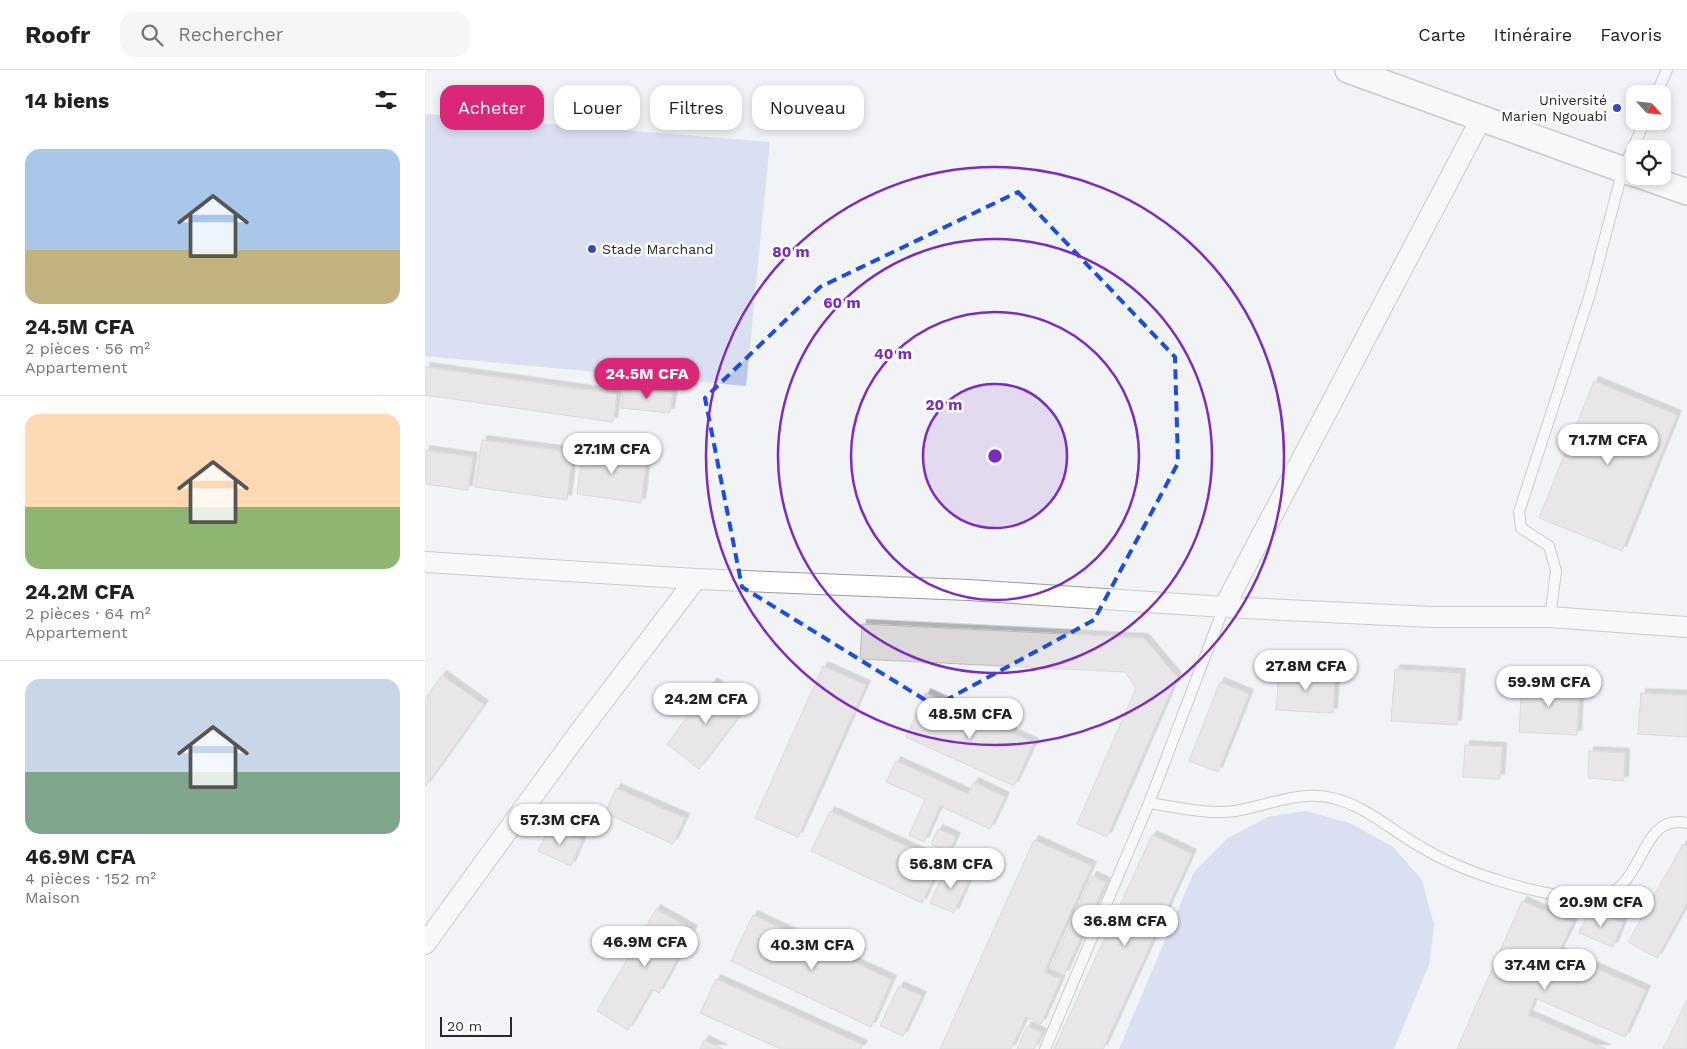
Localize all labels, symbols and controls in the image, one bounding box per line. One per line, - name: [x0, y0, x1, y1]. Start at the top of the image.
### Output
- search box: [120, 12, 470, 57]
- text: Roofr: [25, 21, 90, 49]
- icon: search: [138, 21, 166, 49]
- text: Rechercher: [178, 23, 284, 46]
- text: Carte: [1418, 24, 1466, 45]
- text: Itinéraire: [1494, 24, 1572, 45]
- text: Favoris: [1600, 24, 1662, 45]
- chip: Acheter: [440, 85, 544, 130]
- chip: Louer: [554, 85, 640, 130]
- chip: Filtres: [650, 85, 742, 130]
- chip: Nouveau: [752, 85, 864, 130]
- north arrow: [1626, 85, 1671, 130]
- map controls: [1626, 85, 1671, 185]
- icon: filters: [372, 86, 400, 114]
- text: 14 biens: [25, 88, 109, 113]
- place label: Université Marien Ngouabi: [1501, 92, 1607, 124]
- marker: Université Marien Ngouabi: [1611, 102, 1623, 114]
- button: locate: [1626, 140, 1671, 185]
- icon: home: [168, 181, 258, 271]
- place label: Stade Marchand: [602, 241, 714, 257]
- marker: Stade Marchand: [586, 243, 598, 255]
- text: 80 m: [772, 243, 810, 261]
- text: 60 m: [823, 294, 861, 312]
- text: 24.5M CFA: [25, 314, 134, 339]
- text: 2 pièces · 56 m²: [25, 339, 150, 358]
- text: 40 m: [874, 345, 912, 363]
- text: Appartement: [25, 358, 128, 377]
- pin: 24.5M CFA: [590, 358, 704, 400]
- text: 24.5M CFA: [605, 364, 689, 383]
- text: 20 m: [925, 396, 963, 414]
- pin: 71.7M CFA: [1551, 424, 1665, 466]
- text: 71.7M CFA: [1569, 430, 1647, 449]
- pin: 27.1M CFA: [555, 432, 669, 475]
- text: 27.1M CFA: [574, 439, 650, 458]
- icon: home: [168, 447, 258, 537]
- centre of rings: [986, 447, 1004, 465]
- text: 24.2M CFA: [25, 579, 135, 604]
- text: 2 pièces · 64 m²: [25, 604, 151, 623]
- text: Appartement: [25, 623, 128, 642]
- pin: 27.8M CFA: [1249, 650, 1363, 692]
- text: 27.8M CFA: [1265, 656, 1347, 675]
- pin: 59.9M CFA: [1492, 666, 1606, 708]
- text: 59.9M CFA: [1507, 672, 1591, 691]
- pin: 24.2M CFA: [649, 682, 763, 725]
- text: 24.2M CFA: [664, 689, 748, 708]
- pin: 48.5M CFA: [913, 698, 1027, 740]
- text: 48.5M CFA: [928, 704, 1012, 723]
- icon: home: [168, 712, 258, 802]
- pin: 57.3M CFA: [503, 804, 617, 846]
- text: 57.3M CFA: [520, 810, 600, 829]
- text: 46.9M CFA: [25, 844, 136, 869]
- pin: 56.8M CFA: [894, 848, 1008, 890]
- text: 56.8M CFA: [909, 854, 993, 873]
- text: 4 pièces · 152 m²: [25, 869, 156, 888]
- pin: 20.9M CFA: [1544, 886, 1658, 928]
- text: Maison: [25, 888, 80, 907]
- text: 20.9M CFA: [1559, 892, 1643, 911]
- pin: 36.8M CFA: [1068, 904, 1182, 947]
- text: 36.8M CFA: [1083, 911, 1167, 930]
- pin: 46.9M CFA: [588, 926, 702, 968]
- pin: 40.3M CFA: [755, 928, 869, 971]
- text: 46.9M CFA: [603, 932, 687, 951]
- text: 40.3M CFA: [770, 935, 854, 954]
- pin: 37.4M CFA: [1488, 948, 1602, 991]
- text: 37.4M CFA: [1504, 955, 1586, 974]
- scale bar: [440, 1014, 513, 1037]
- text: 20 m: [447, 1018, 482, 1034]

